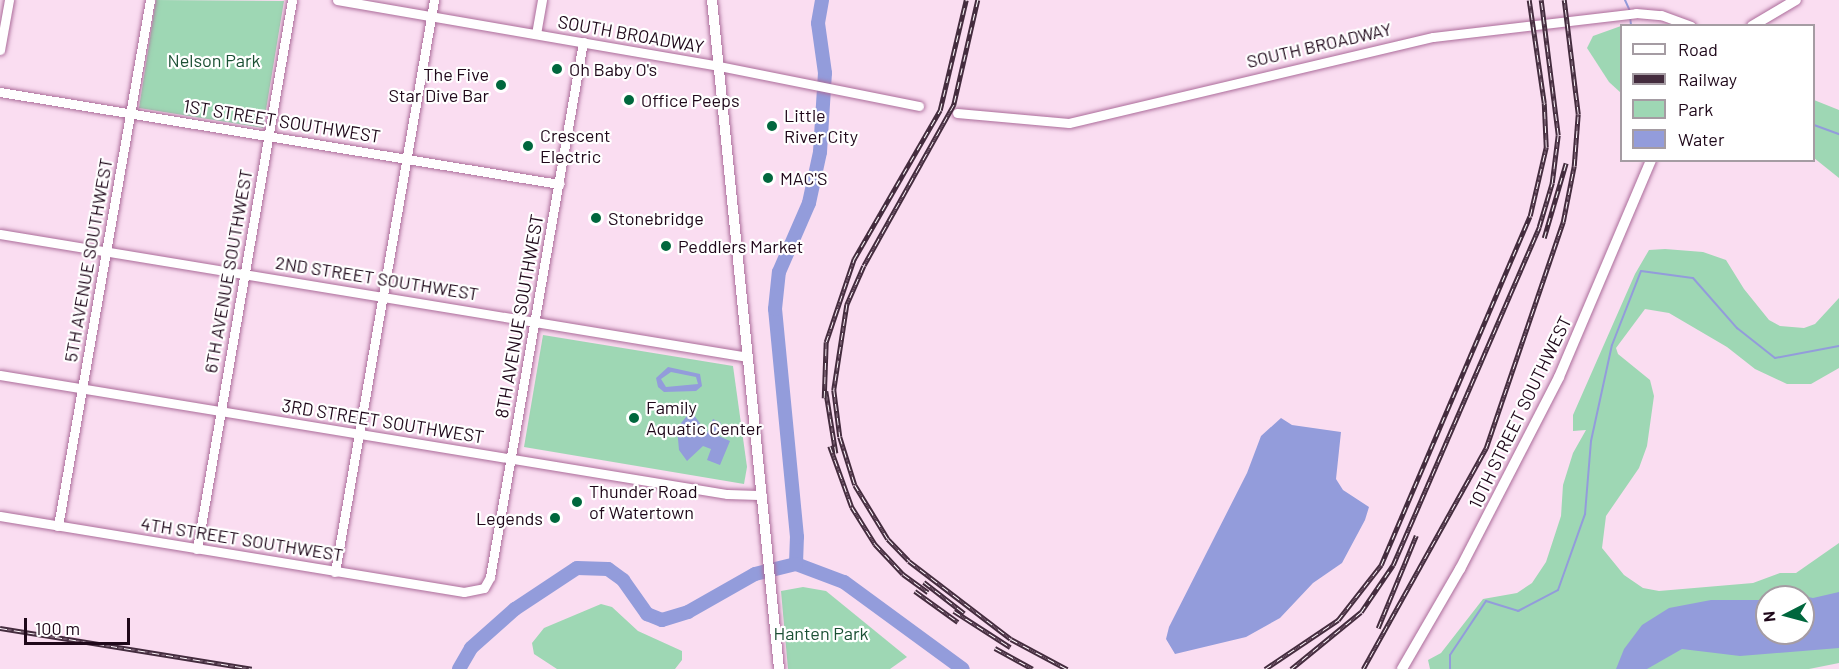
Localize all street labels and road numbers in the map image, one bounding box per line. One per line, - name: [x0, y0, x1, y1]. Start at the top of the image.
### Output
- street label: SOUTH BROADWAY: [556, 11, 706, 57]
- street label: SOUTH BROADWAY: [1244, 18, 1394, 72]
- street label: 1ST STREET SOUTHWEST: [182, 95, 382, 147]
- street label: 5TH AVENUE SOUTHWEST: [59, 156, 117, 364]
- street label: 6TH AVENUE SOUTHWEST: [199, 167, 257, 375]
- street label: 8TH AVENUE SOUTHWEST: [490, 212, 548, 420]
- street label: 2ND STREET SOUTHWEST: [274, 251, 480, 305]
- street label: 10TH STREET SOUTHWEST: [1464, 312, 1576, 512]
- street label: 3RD STREET SOUTHWEST: [280, 394, 486, 448]
- street label: 4TH STREET SOUTHWEST: [139, 512, 345, 566]

